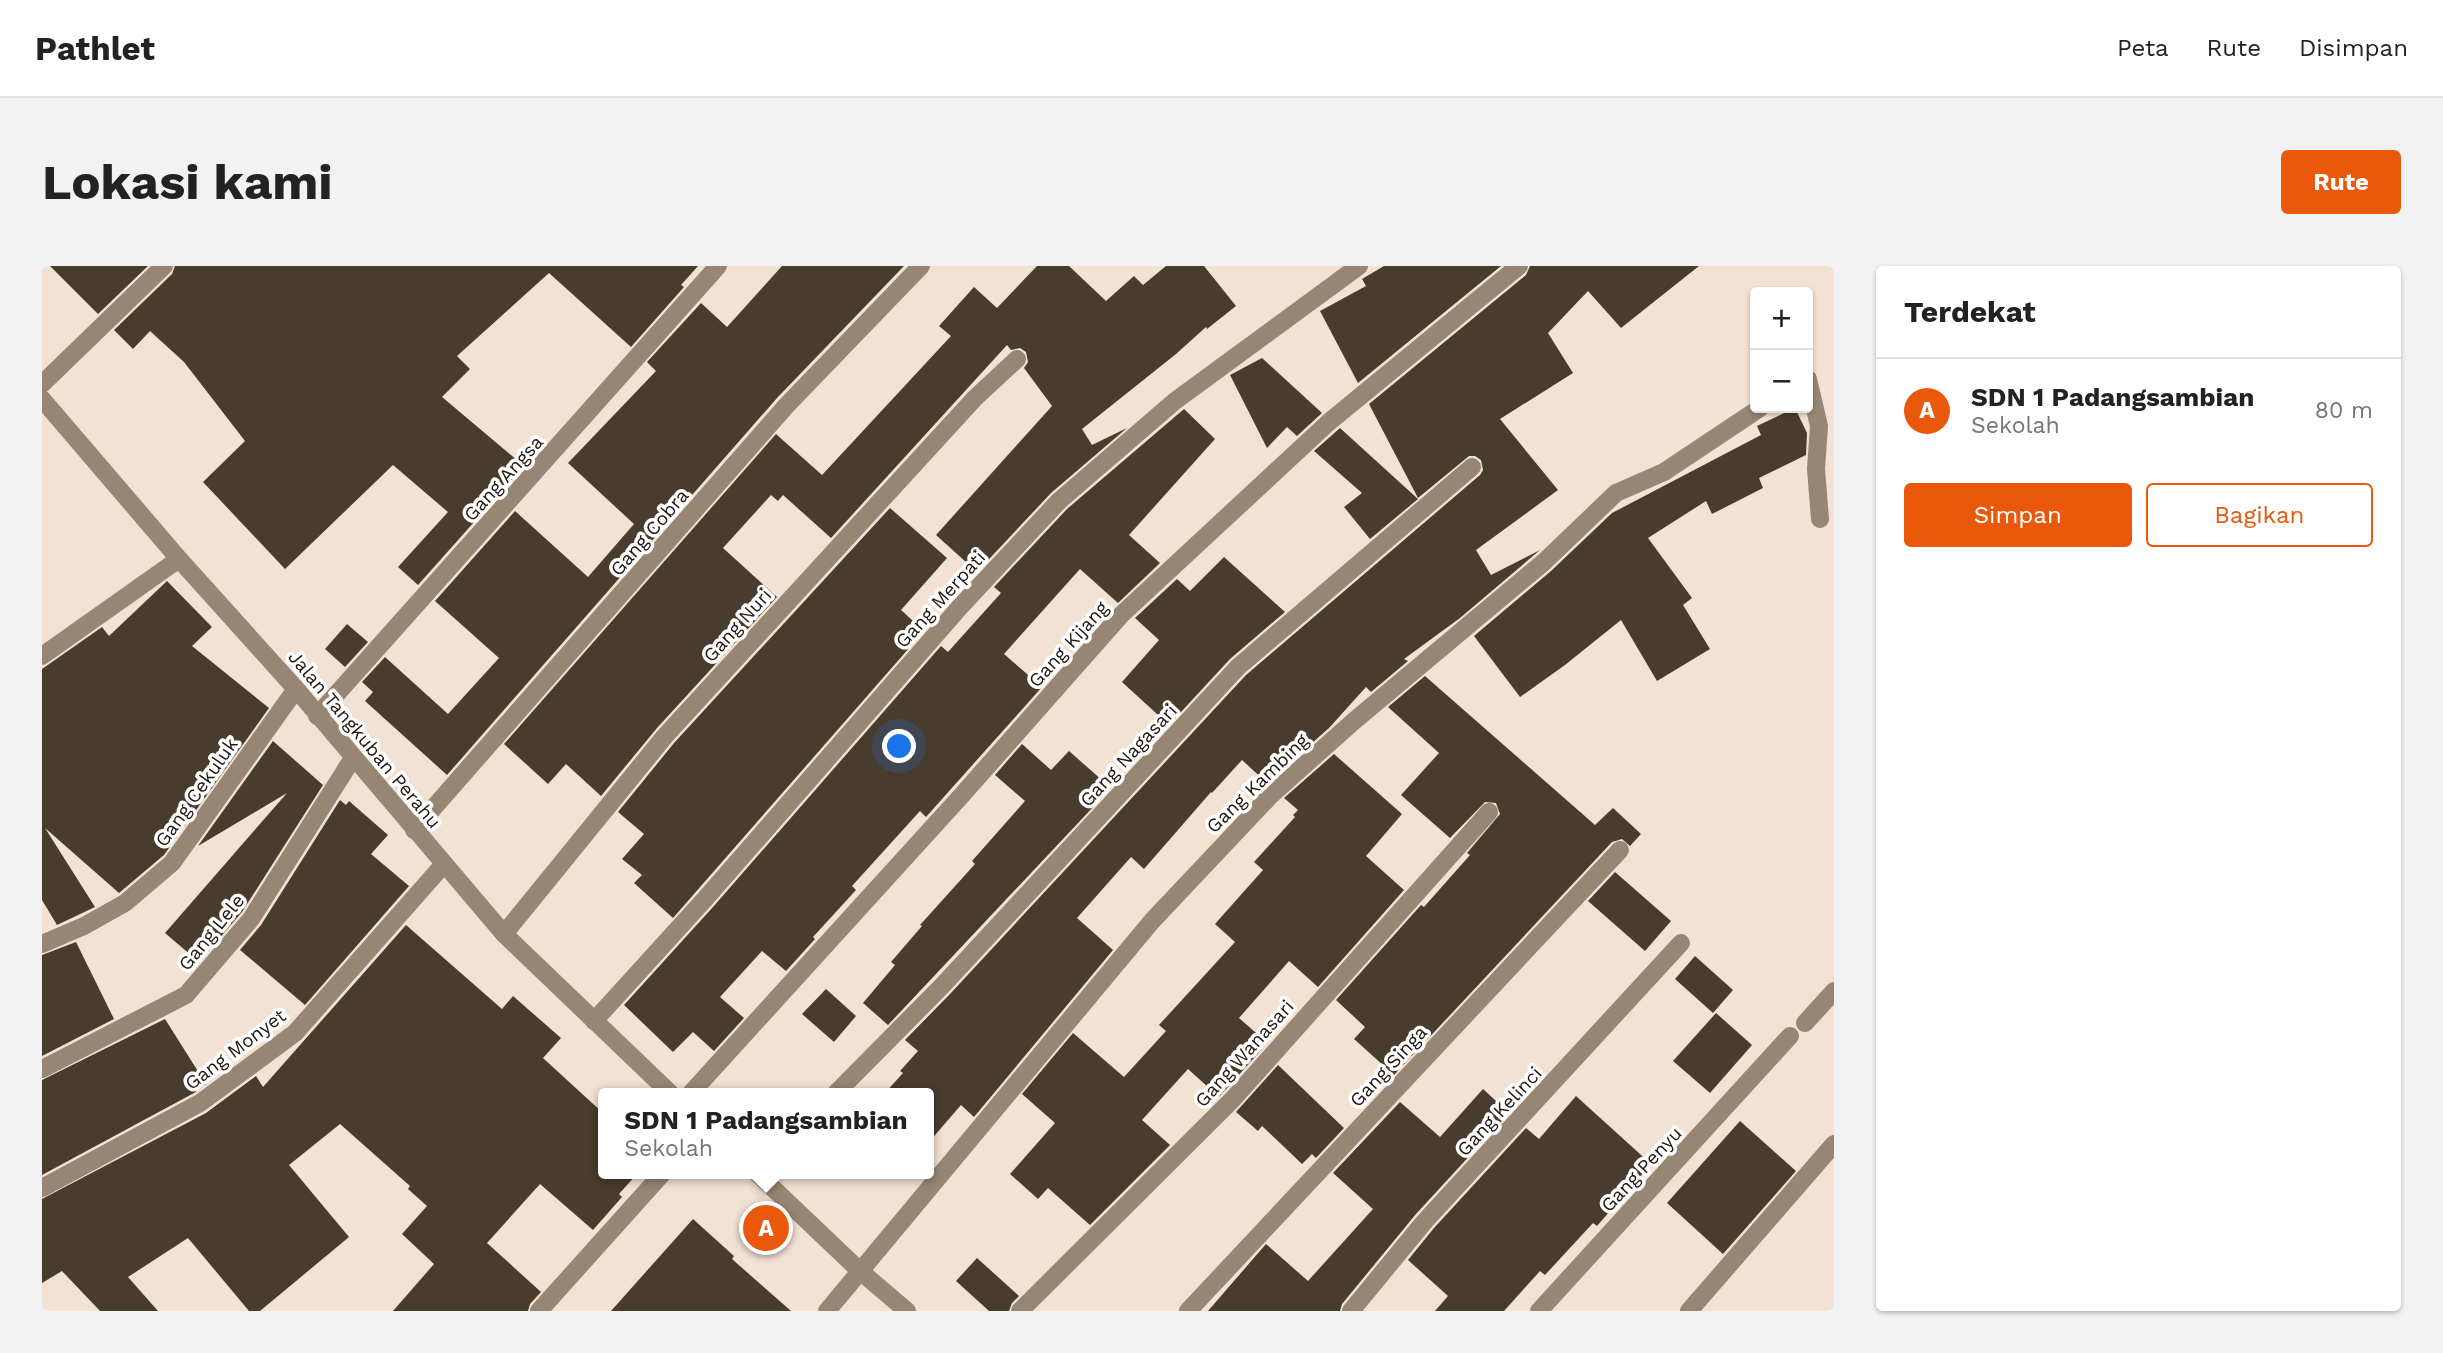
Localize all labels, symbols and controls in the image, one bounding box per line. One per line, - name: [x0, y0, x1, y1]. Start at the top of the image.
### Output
- text: Pathlet: [35, 29, 155, 68]
- text: Peta: [2117, 34, 2169, 62]
- text: Rute: [2207, 34, 2261, 62]
- text: Disimpan: [2299, 34, 2408, 62]
- button: Rute: [2281, 150, 2401, 214]
- text: Lokasi kami: [42, 153, 333, 211]
- map controls: [1750, 287, 1813, 413]
- button: +: [1750, 287, 1813, 350]
- text: Terdekat: [1904, 294, 2036, 329]
- button: −: [1750, 350, 1813, 413]
- text: SDN 1 Padangsambian: [1971, 382, 2254, 412]
- text: A: [1919, 397, 1935, 424]
- text: 80 m: [2315, 397, 2373, 424]
- text: Sekolah: [1971, 412, 2060, 439]
- street label: Gang Angsa: [459, 431, 548, 526]
- button: Simpan: [1904, 483, 2132, 547]
- button: Bagikan: [2146, 483, 2373, 547]
- street label: Gang Cobra: [605, 484, 693, 580]
- street label: Gang Merpati: [891, 546, 990, 653]
- street label: Gang Nuri: [698, 584, 776, 667]
- street label: Gang Kijang: [1024, 596, 1114, 692]
- street label: Jalan Tangkuban Perahu: [283, 646, 446, 833]
- street label: Gang Nagasari: [1075, 699, 1182, 811]
- street label: Gang Kambing: [1202, 728, 1314, 838]
- your location: [882, 729, 916, 763]
- street label: Gang Cekuluk: [150, 733, 243, 851]
- street label: Gang Lele: [174, 889, 249, 975]
- street label: Gang Wanasari: [1190, 995, 1299, 1112]
- street label: Gang Monyet: [180, 1004, 290, 1095]
- street label: Gang Singa: [1345, 1021, 1432, 1112]
- street label: Gang Kelinci: [1452, 1062, 1547, 1161]
- popup: [598, 1088, 934, 1179]
- text: SDN 1 Padangsambian: [624, 1105, 908, 1135]
- street label: Gang Penyu: [1596, 1122, 1687, 1217]
- text: Sekolah: [624, 1135, 713, 1162]
- pin: A: [743, 1202, 789, 1254]

